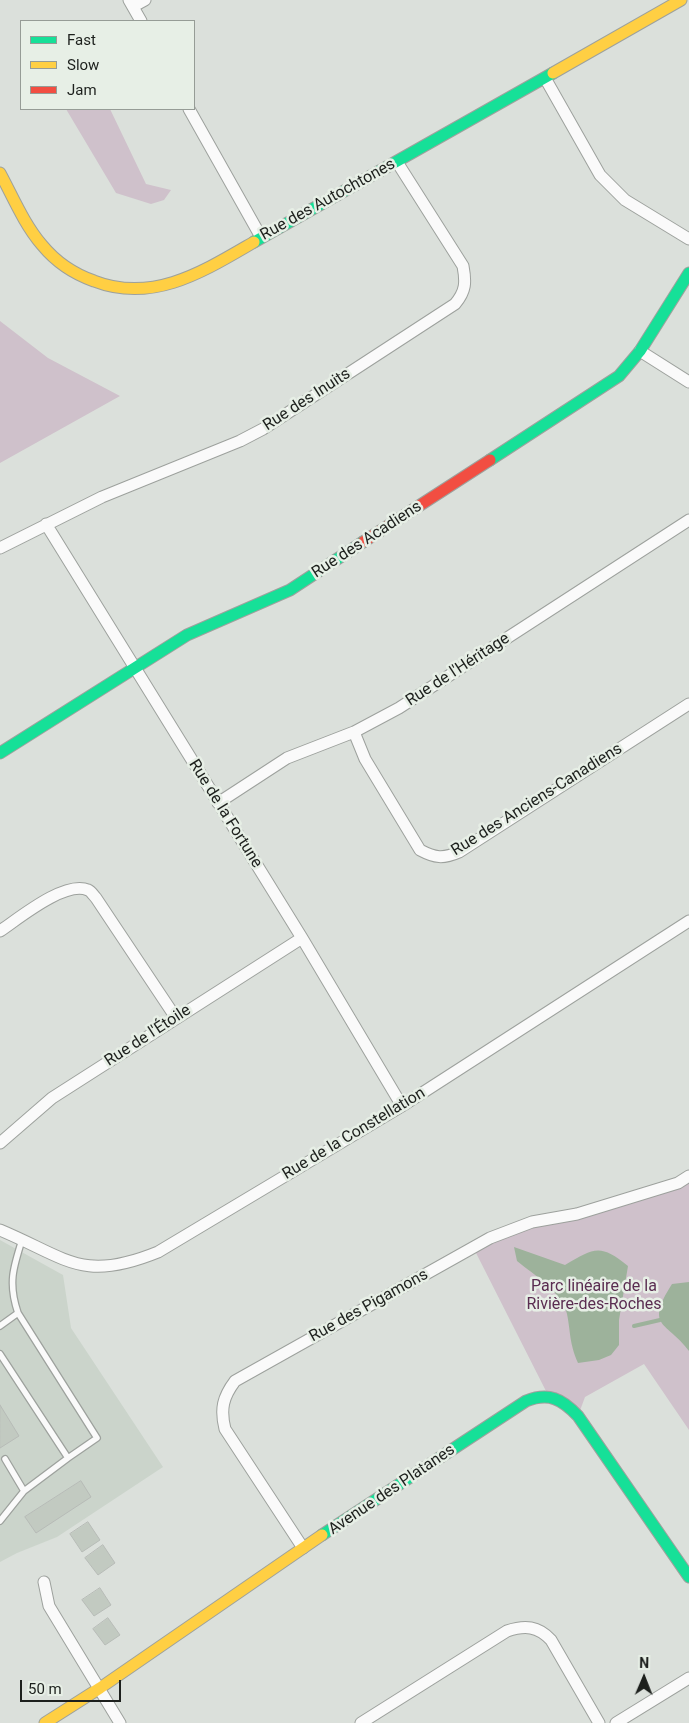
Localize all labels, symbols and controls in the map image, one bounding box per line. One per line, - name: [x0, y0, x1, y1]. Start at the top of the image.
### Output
- legend: [20, 20, 195, 110]
- text: Fast: [67, 31, 96, 49]
- text: Slow: [67, 56, 99, 74]
- text: Jam: [67, 81, 97, 99]
- street label: Rue des Autochtones: [257, 155, 399, 245]
- street label: Rue des Inuits: [260, 365, 354, 435]
- street label: Rue des Acadiens: [309, 497, 425, 583]
- street label: Rue de l'Héritage: [402, 629, 514, 711]
- street label: Rue des Anciens-Canadiens: [448, 740, 626, 860]
- street label: Rue de la Fortune: [184, 756, 266, 872]
- street label: Rue de l'Étoile: [101, 1001, 195, 1071]
- street label: Rue de la Constellation: [279, 1084, 429, 1184]
- street label: Rue des Pigamons: [306, 1265, 432, 1347]
- park label: Parc linéaire de la Rivière-des-Roches: [526, 1277, 662, 1315]
- street label: Avenue des Platanes: [325, 1441, 459, 1539]
- north arrow: [619, 1653, 669, 1703]
- text: N: [639, 1655, 649, 1671]
- scale bar: [22, 1670, 124, 1702]
- text: 50 m: [28, 1680, 62, 1698]

